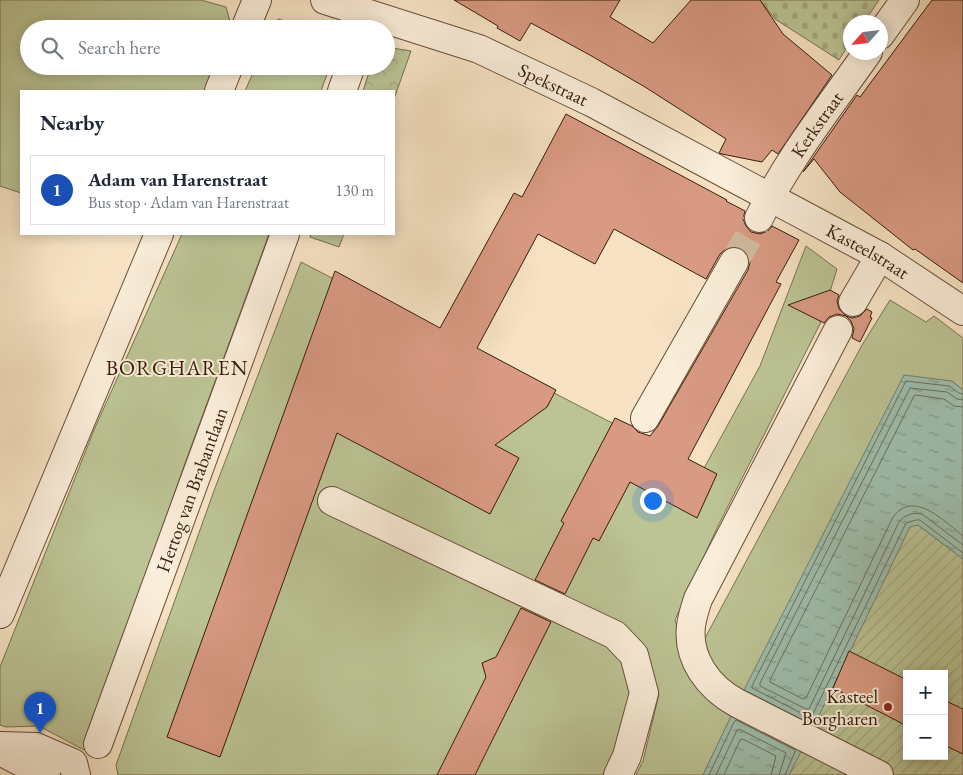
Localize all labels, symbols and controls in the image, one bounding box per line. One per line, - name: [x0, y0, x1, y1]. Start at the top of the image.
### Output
- north arrow: [843, 15, 888, 60]
- search box: [20, 20, 395, 75]
- icon: search: [38, 34, 66, 62]
- text: Search here: [78, 35, 160, 60]
- street label: Spekstraat: [514, 57, 593, 112]
- street label: Kerkstraat: [785, 86, 848, 162]
- text: Nearby: [40, 109, 104, 136]
- text: Adam van Harenstraat: [88, 167, 268, 192]
- text: 1: [53, 180, 61, 201]
- text: 130 m: [335, 180, 374, 201]
- text: Bus stop · Adam van Harenstraat: [88, 192, 289, 213]
- street label: Kasteelstraat: [822, 217, 914, 285]
- district label: BORGHAREN: [106, 354, 248, 381]
- street label: Hertog van Brabantlaan: [150, 404, 233, 576]
- your location: [640, 488, 666, 514]
- map controls: [903, 670, 948, 760]
- button: +: [903, 670, 948, 715]
- place label: Kasteel Borgharen: [802, 684, 878, 731]
- pin: 1: [24, 692, 56, 733]
- marker: Kasteel Borgharen: [882, 701, 894, 713]
- button: −: [903, 715, 948, 760]

